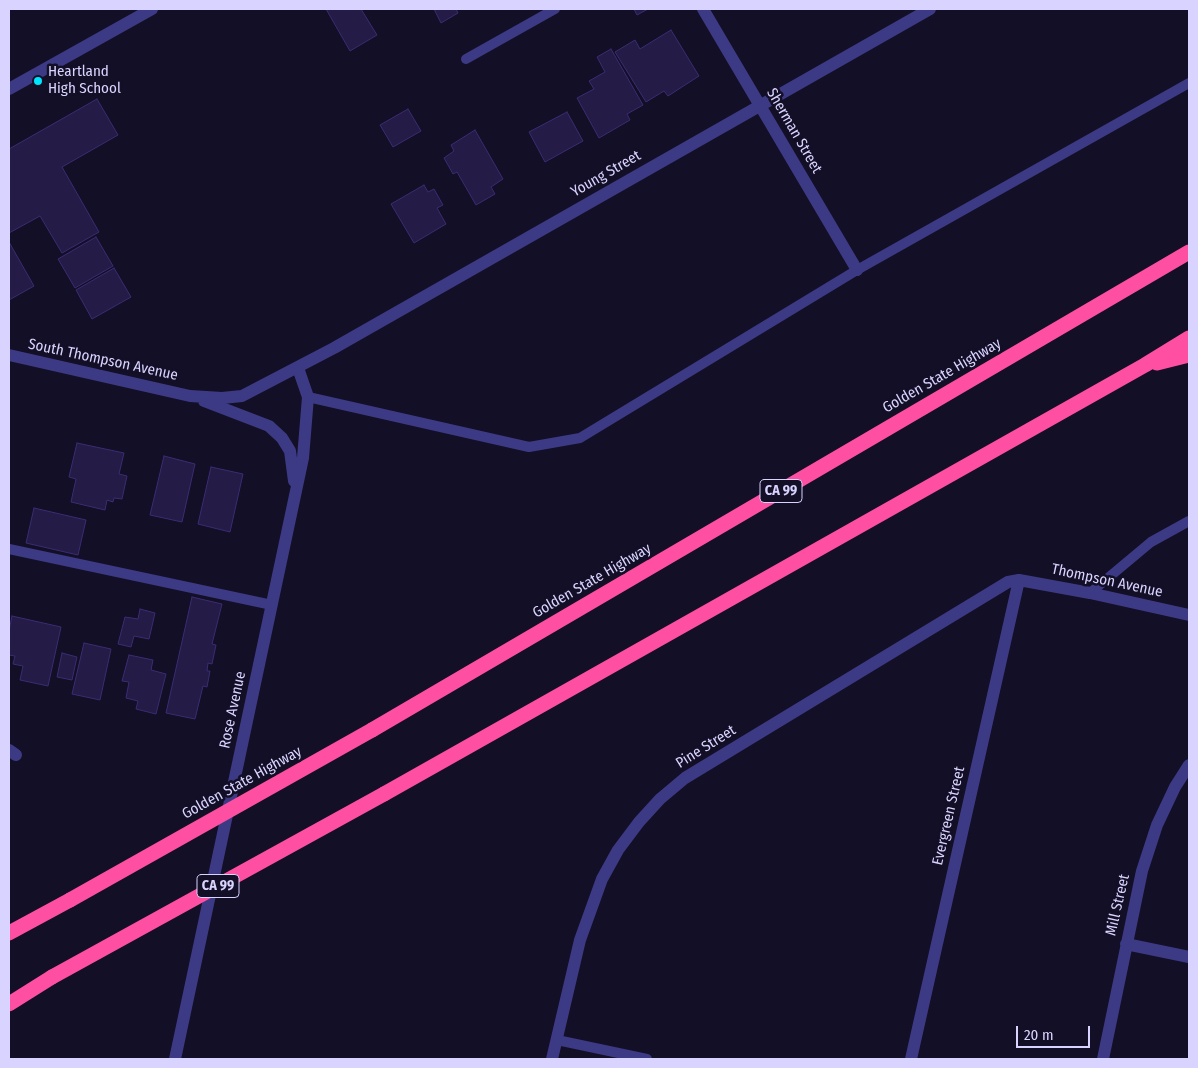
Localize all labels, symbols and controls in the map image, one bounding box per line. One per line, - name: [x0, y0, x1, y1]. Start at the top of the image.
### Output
- place label: Heartland High School: [48, 63, 121, 98]
- marker: Heartland High School: [32, 75, 44, 87]
- street label: Sherman Street: [762, 85, 826, 177]
- street label: Young Street: [568, 147, 644, 201]
- street label: South Thompson Avenue: [27, 335, 179, 385]
- street label: Golden State Highway: [880, 335, 1004, 417]
- road number: CA 99: [760, 480, 802, 502]
- street label: Golden State Highway: [530, 540, 654, 622]
- street label: Thompson Avenue: [1050, 560, 1164, 602]
- street label: Rose Avenue: [216, 670, 250, 750]
- street label: Pine Street: [673, 722, 739, 772]
- street label: Golden State Highway: [179, 743, 305, 823]
- street label: Evergreen Street: [929, 765, 969, 867]
- street label: Mill Street: [1102, 872, 1134, 938]
- road number: CA 99: [197, 874, 239, 898]
- scale bar: [1018, 1016, 1092, 1048]
- text: 20 m: [1024, 1026, 1054, 1044]

